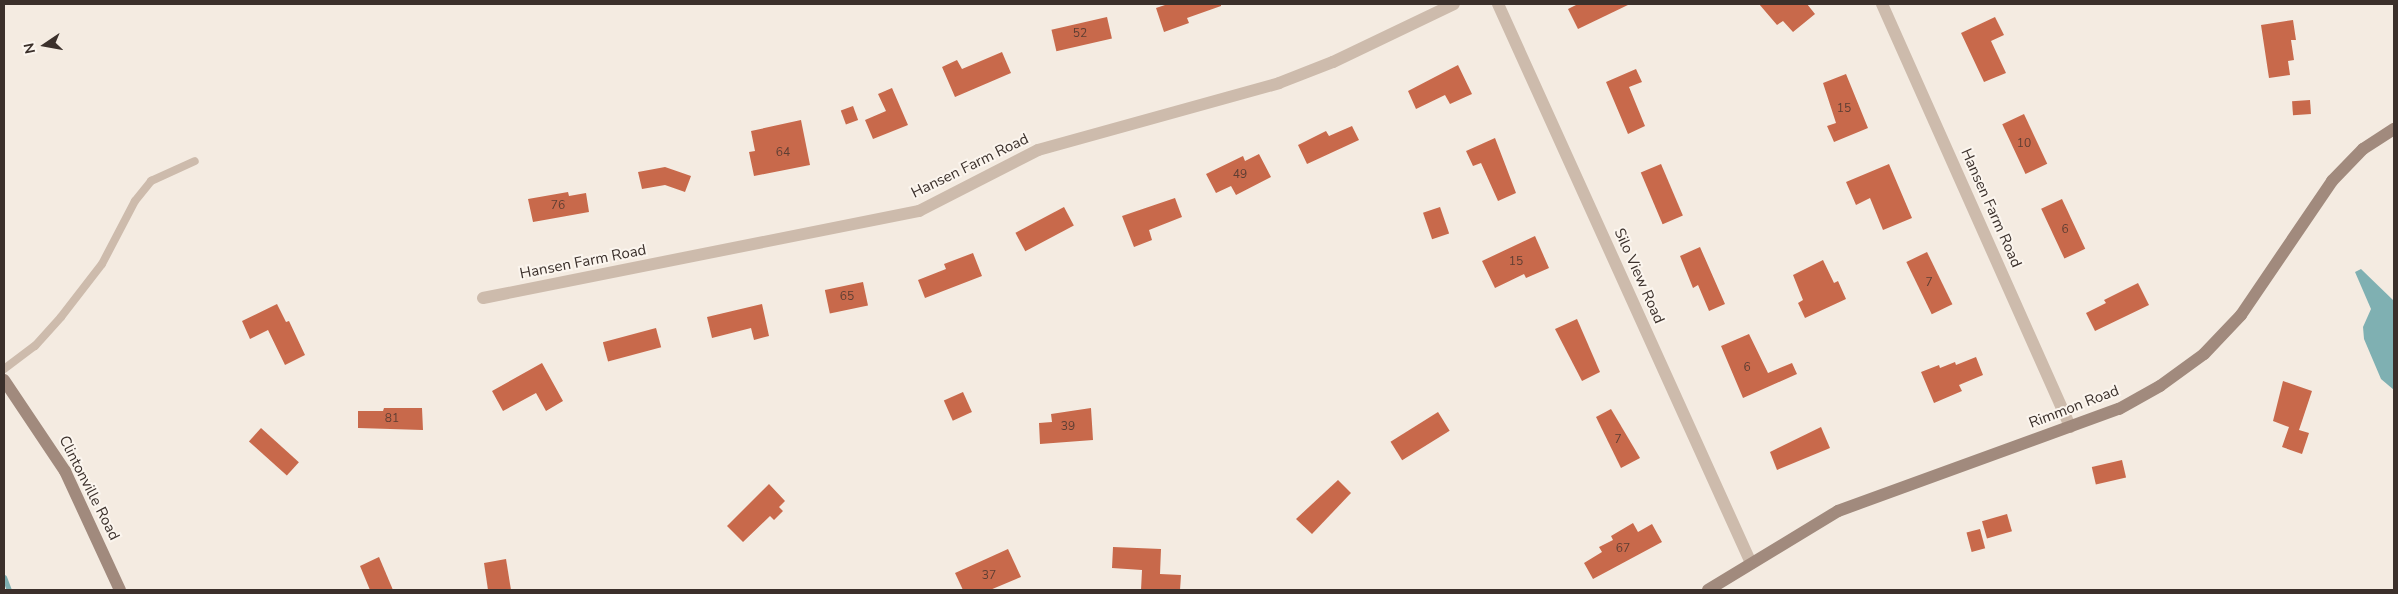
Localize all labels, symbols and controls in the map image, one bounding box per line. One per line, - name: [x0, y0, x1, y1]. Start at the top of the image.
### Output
- north arrow: [20, 20, 70, 70]
- house number: 52: [1073, 27, 1087, 41]
- text: N: [19, 41, 40, 55]
- house number: 15: [1837, 102, 1851, 116]
- street label: Hansen Farm Road: [908, 130, 1032, 202]
- house number: 10: [2017, 137, 2031, 151]
- house number: 64: [776, 146, 790, 160]
- street label: Hansen Farm Road: [1957, 146, 2025, 270]
- house number: 49: [1233, 168, 1247, 182]
- house number: 76: [551, 199, 565, 213]
- house number: 6: [2061, 223, 2069, 237]
- street label: Silo View Road: [1610, 226, 1668, 326]
- street label: Hansen Farm Road: [518, 241, 648, 283]
- house number: 15: [1509, 255, 1523, 269]
- house number: 7: [1925, 276, 1933, 290]
- house number: 65: [840, 290, 854, 304]
- house number: 6: [1743, 361, 1751, 375]
- street label: Rimmon Road: [2027, 382, 2121, 432]
- house number: 81: [385, 412, 399, 426]
- house number: 39: [1061, 420, 1075, 434]
- street label: Clintonville Road: [55, 433, 123, 543]
- house number: 7: [1614, 433, 1622, 447]
- house number: 67: [1616, 542, 1630, 556]
- house number: 37: [982, 569, 996, 583]

